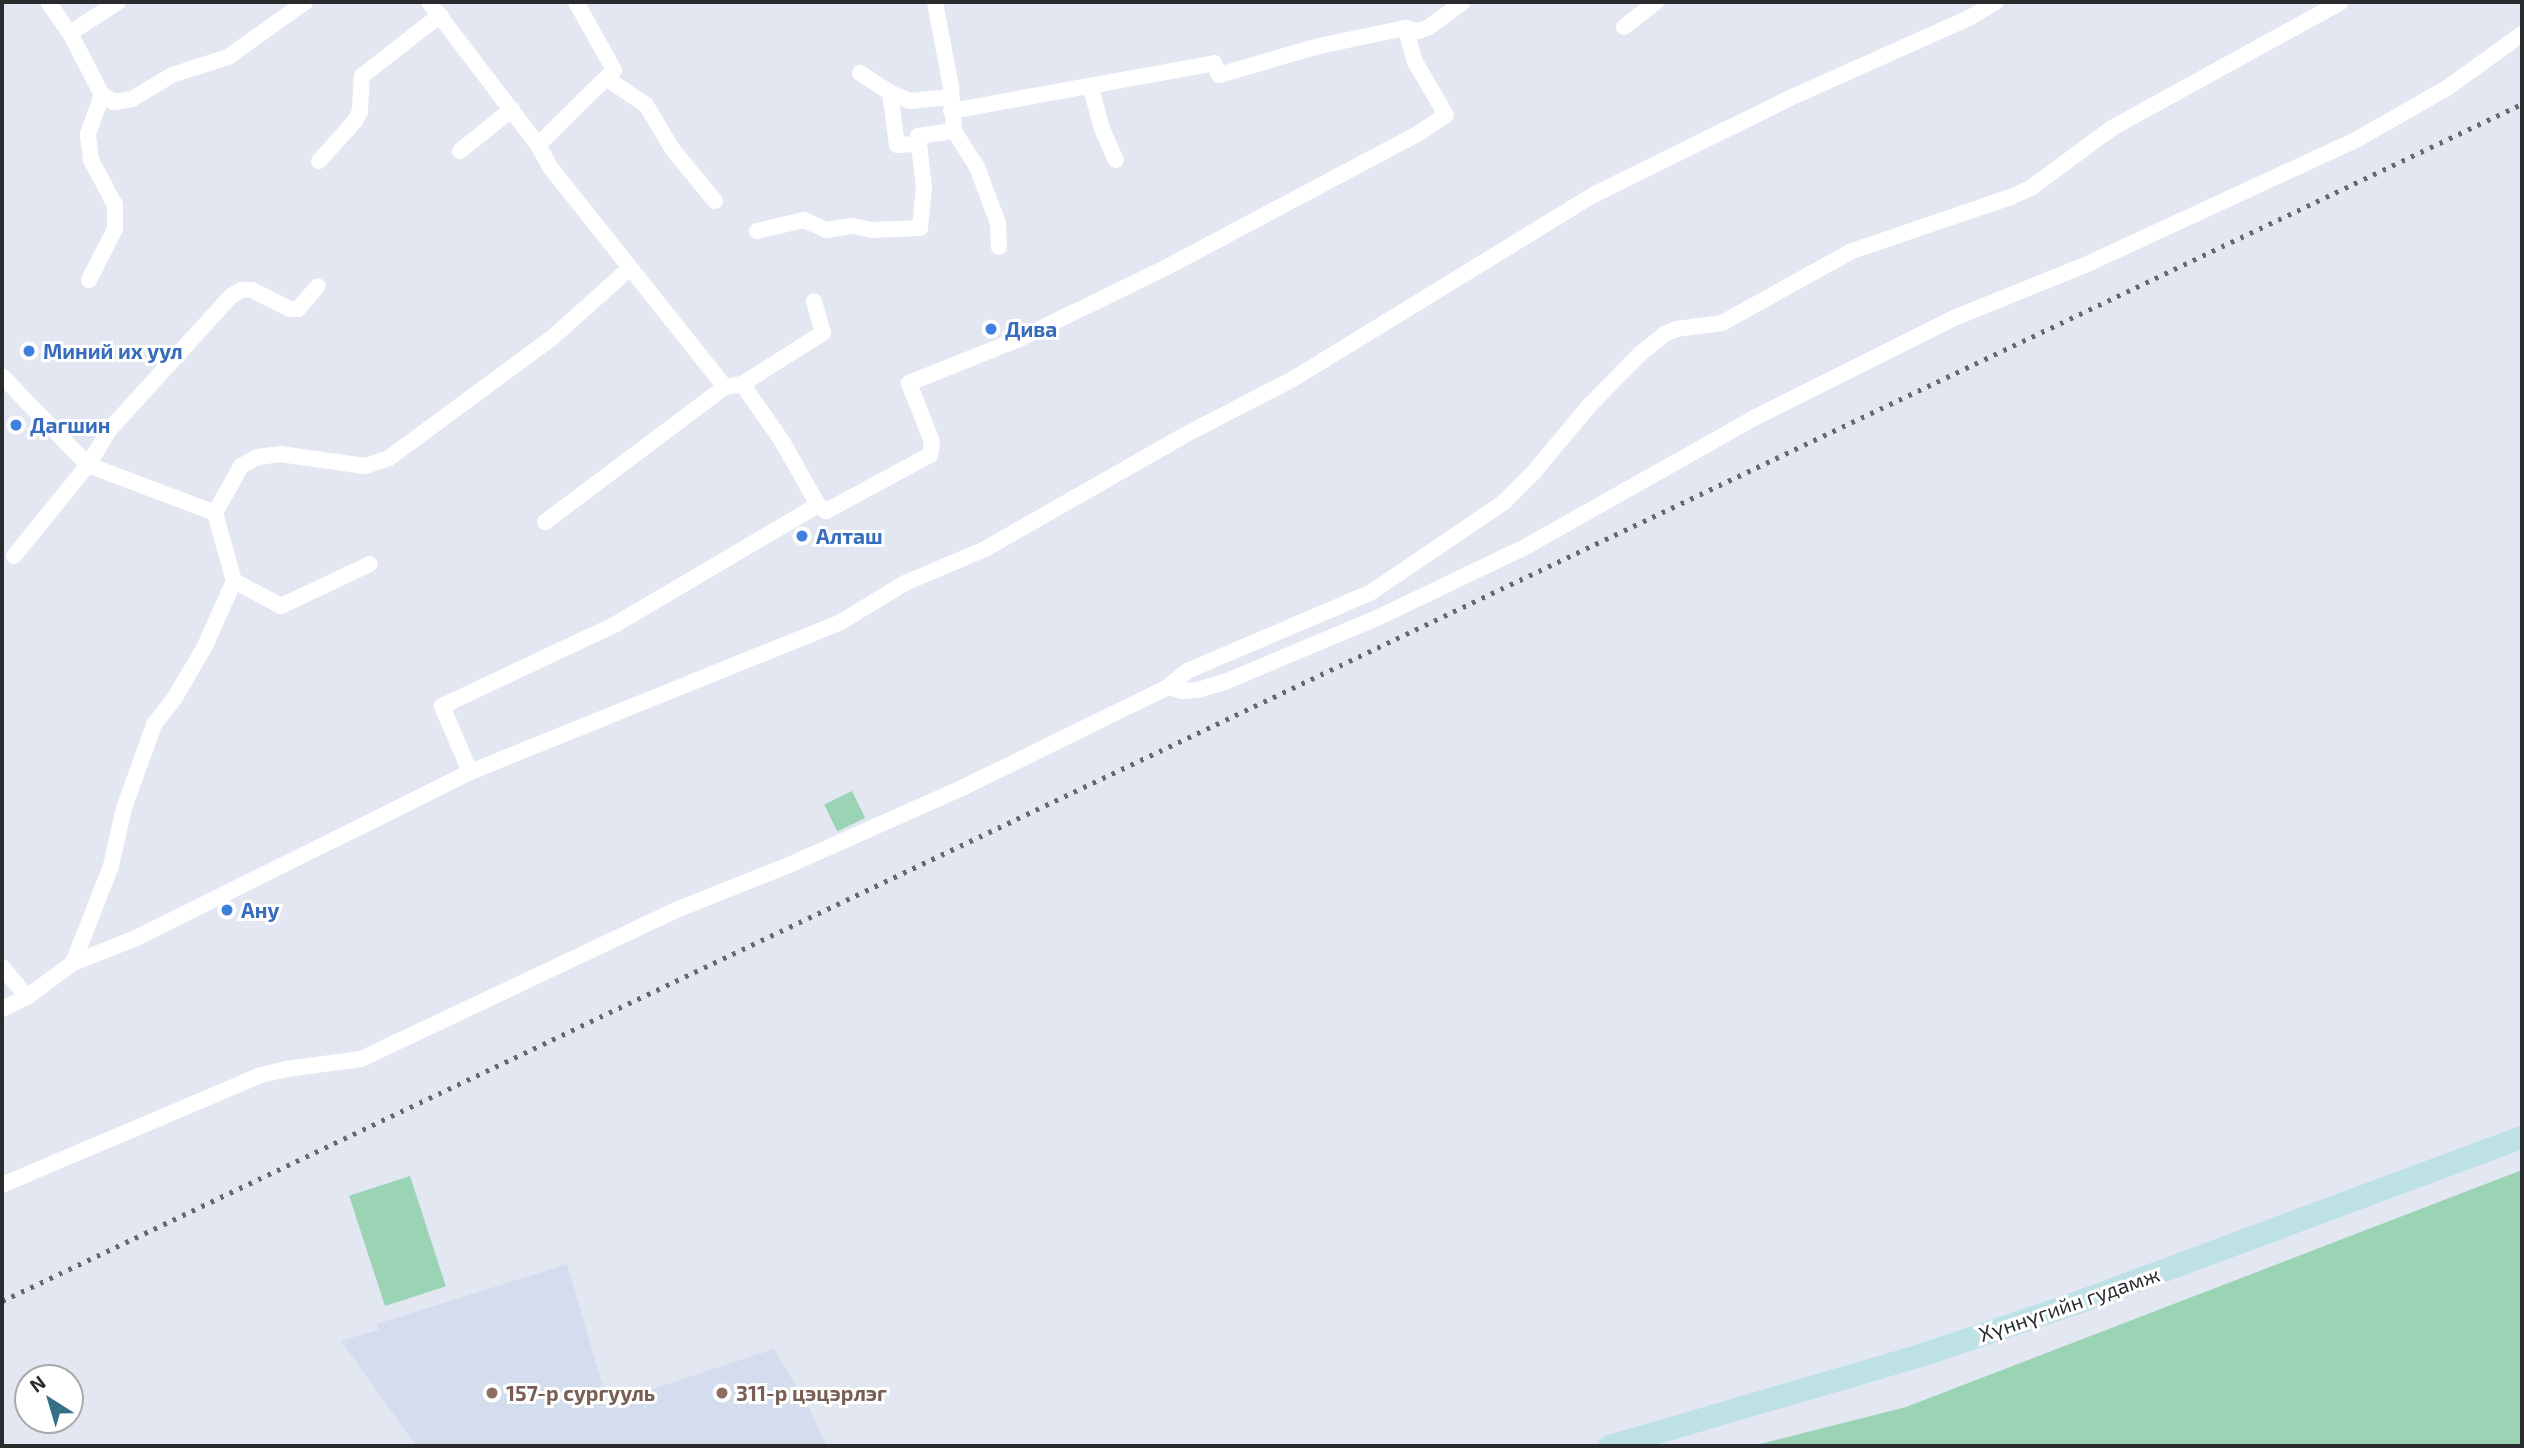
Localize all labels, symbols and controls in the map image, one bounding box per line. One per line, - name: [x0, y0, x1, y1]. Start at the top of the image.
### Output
- place label: Дива: [1005, 316, 1057, 342]
- marker: Дива: [983, 321, 999, 337]
- place label: Миний их уул: [43, 338, 183, 364]
- marker: Миний их уул: [21, 343, 37, 359]
- place label: Дагшин: [30, 412, 110, 438]
- marker: Дагшин: [8, 417, 24, 433]
- place label: Алташ: [816, 523, 883, 549]
- marker: Алташ: [794, 528, 810, 544]
- place label: Ану: [241, 897, 279, 923]
- marker: Ану: [219, 902, 235, 918]
- street label: Хүннүгийн гудамж: [1975, 1261, 2163, 1347]
- north arrow: [14, 1364, 84, 1434]
- text: N: [25, 1370, 50, 1397]
- place label: 157-р сургууль: [506, 1380, 655, 1406]
- place label: 311-р цэцэрлэг: [736, 1380, 887, 1406]
- marker: 157-р сургууль: [484, 1385, 500, 1401]
- marker: 311-р цэцэрлэг: [714, 1385, 730, 1401]

